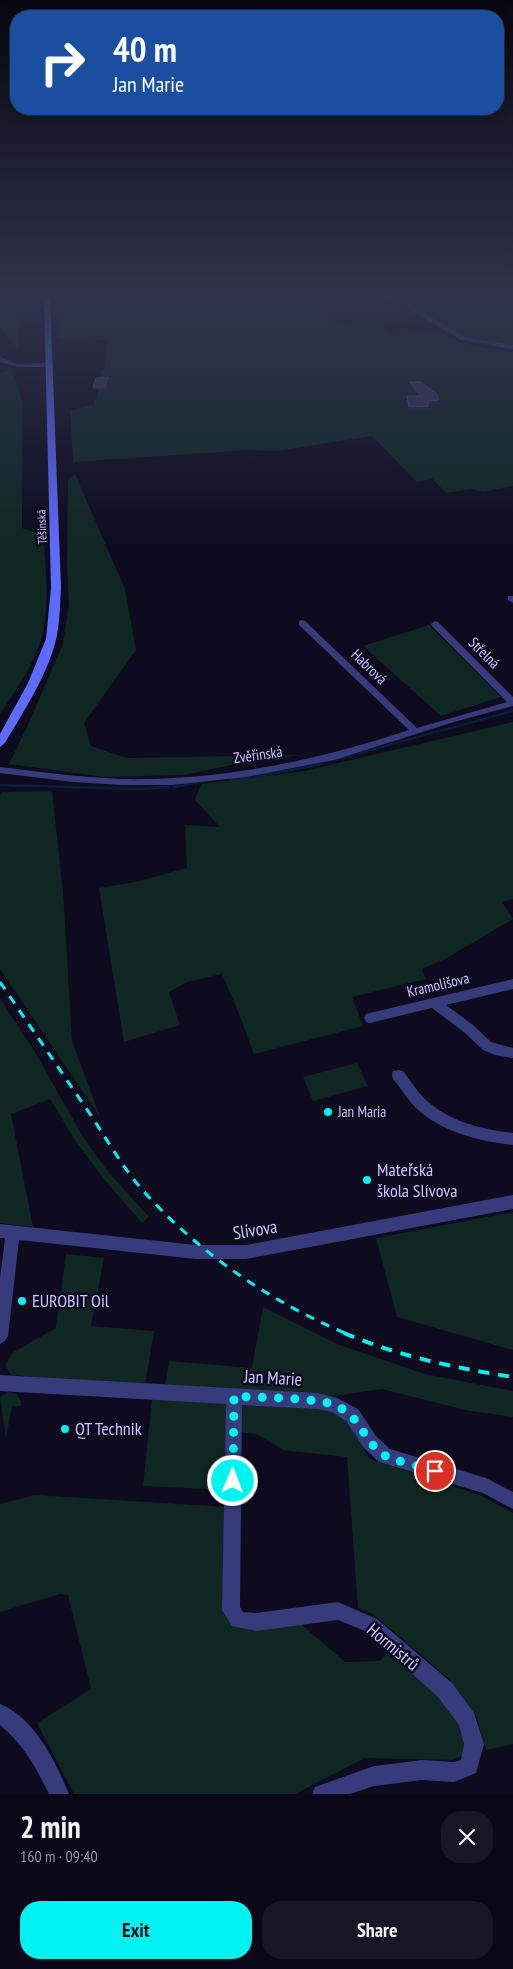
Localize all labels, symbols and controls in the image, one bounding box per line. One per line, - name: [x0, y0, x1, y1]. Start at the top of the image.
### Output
- text: 40 m: [113, 26, 177, 72]
- icon: right: [30, 30, 95, 95]
- text: Jan Marie: [113, 70, 184, 98]
- street label: Těšínská: [33, 509, 50, 545]
- street label: Střelná: [465, 633, 504, 672]
- street label: Habrová: [347, 645, 391, 688]
- street label: Zvěřinská: [232, 742, 284, 767]
- street label: Kramolišova: [405, 968, 471, 1001]
- place label: Jan Maria: [337, 1102, 386, 1121]
- marker: Jan Maria: [322, 1106, 334, 1118]
- place label: Mateřská škola Slívova: [377, 1158, 457, 1202]
- marker: Mateřská škola Slívova: [361, 1174, 373, 1186]
- street label: Slívova: [231, 1215, 279, 1244]
- place label: EUROBIT Oil: [32, 1289, 110, 1312]
- marker: EUROBIT Oil: [16, 1295, 28, 1307]
- street label: Jan Marie: [242, 1364, 303, 1391]
- place label: QT Technik: [75, 1417, 142, 1440]
- marker: QT Technik: [59, 1423, 71, 1435]
- pin: [414, 1450, 456, 1492]
- position arrow: [206, 1454, 258, 1506]
- icon: arrive: [421, 1457, 449, 1485]
- street label: Hormistrů: [362, 1618, 424, 1675]
- text: 2 min: [20, 1807, 81, 1846]
- button: close: [441, 1811, 493, 1863]
- text: 160 m · 09:40: [20, 1846, 98, 1866]
- button: Exit: [20, 1901, 252, 1959]
- button: Share: [262, 1901, 493, 1959]

